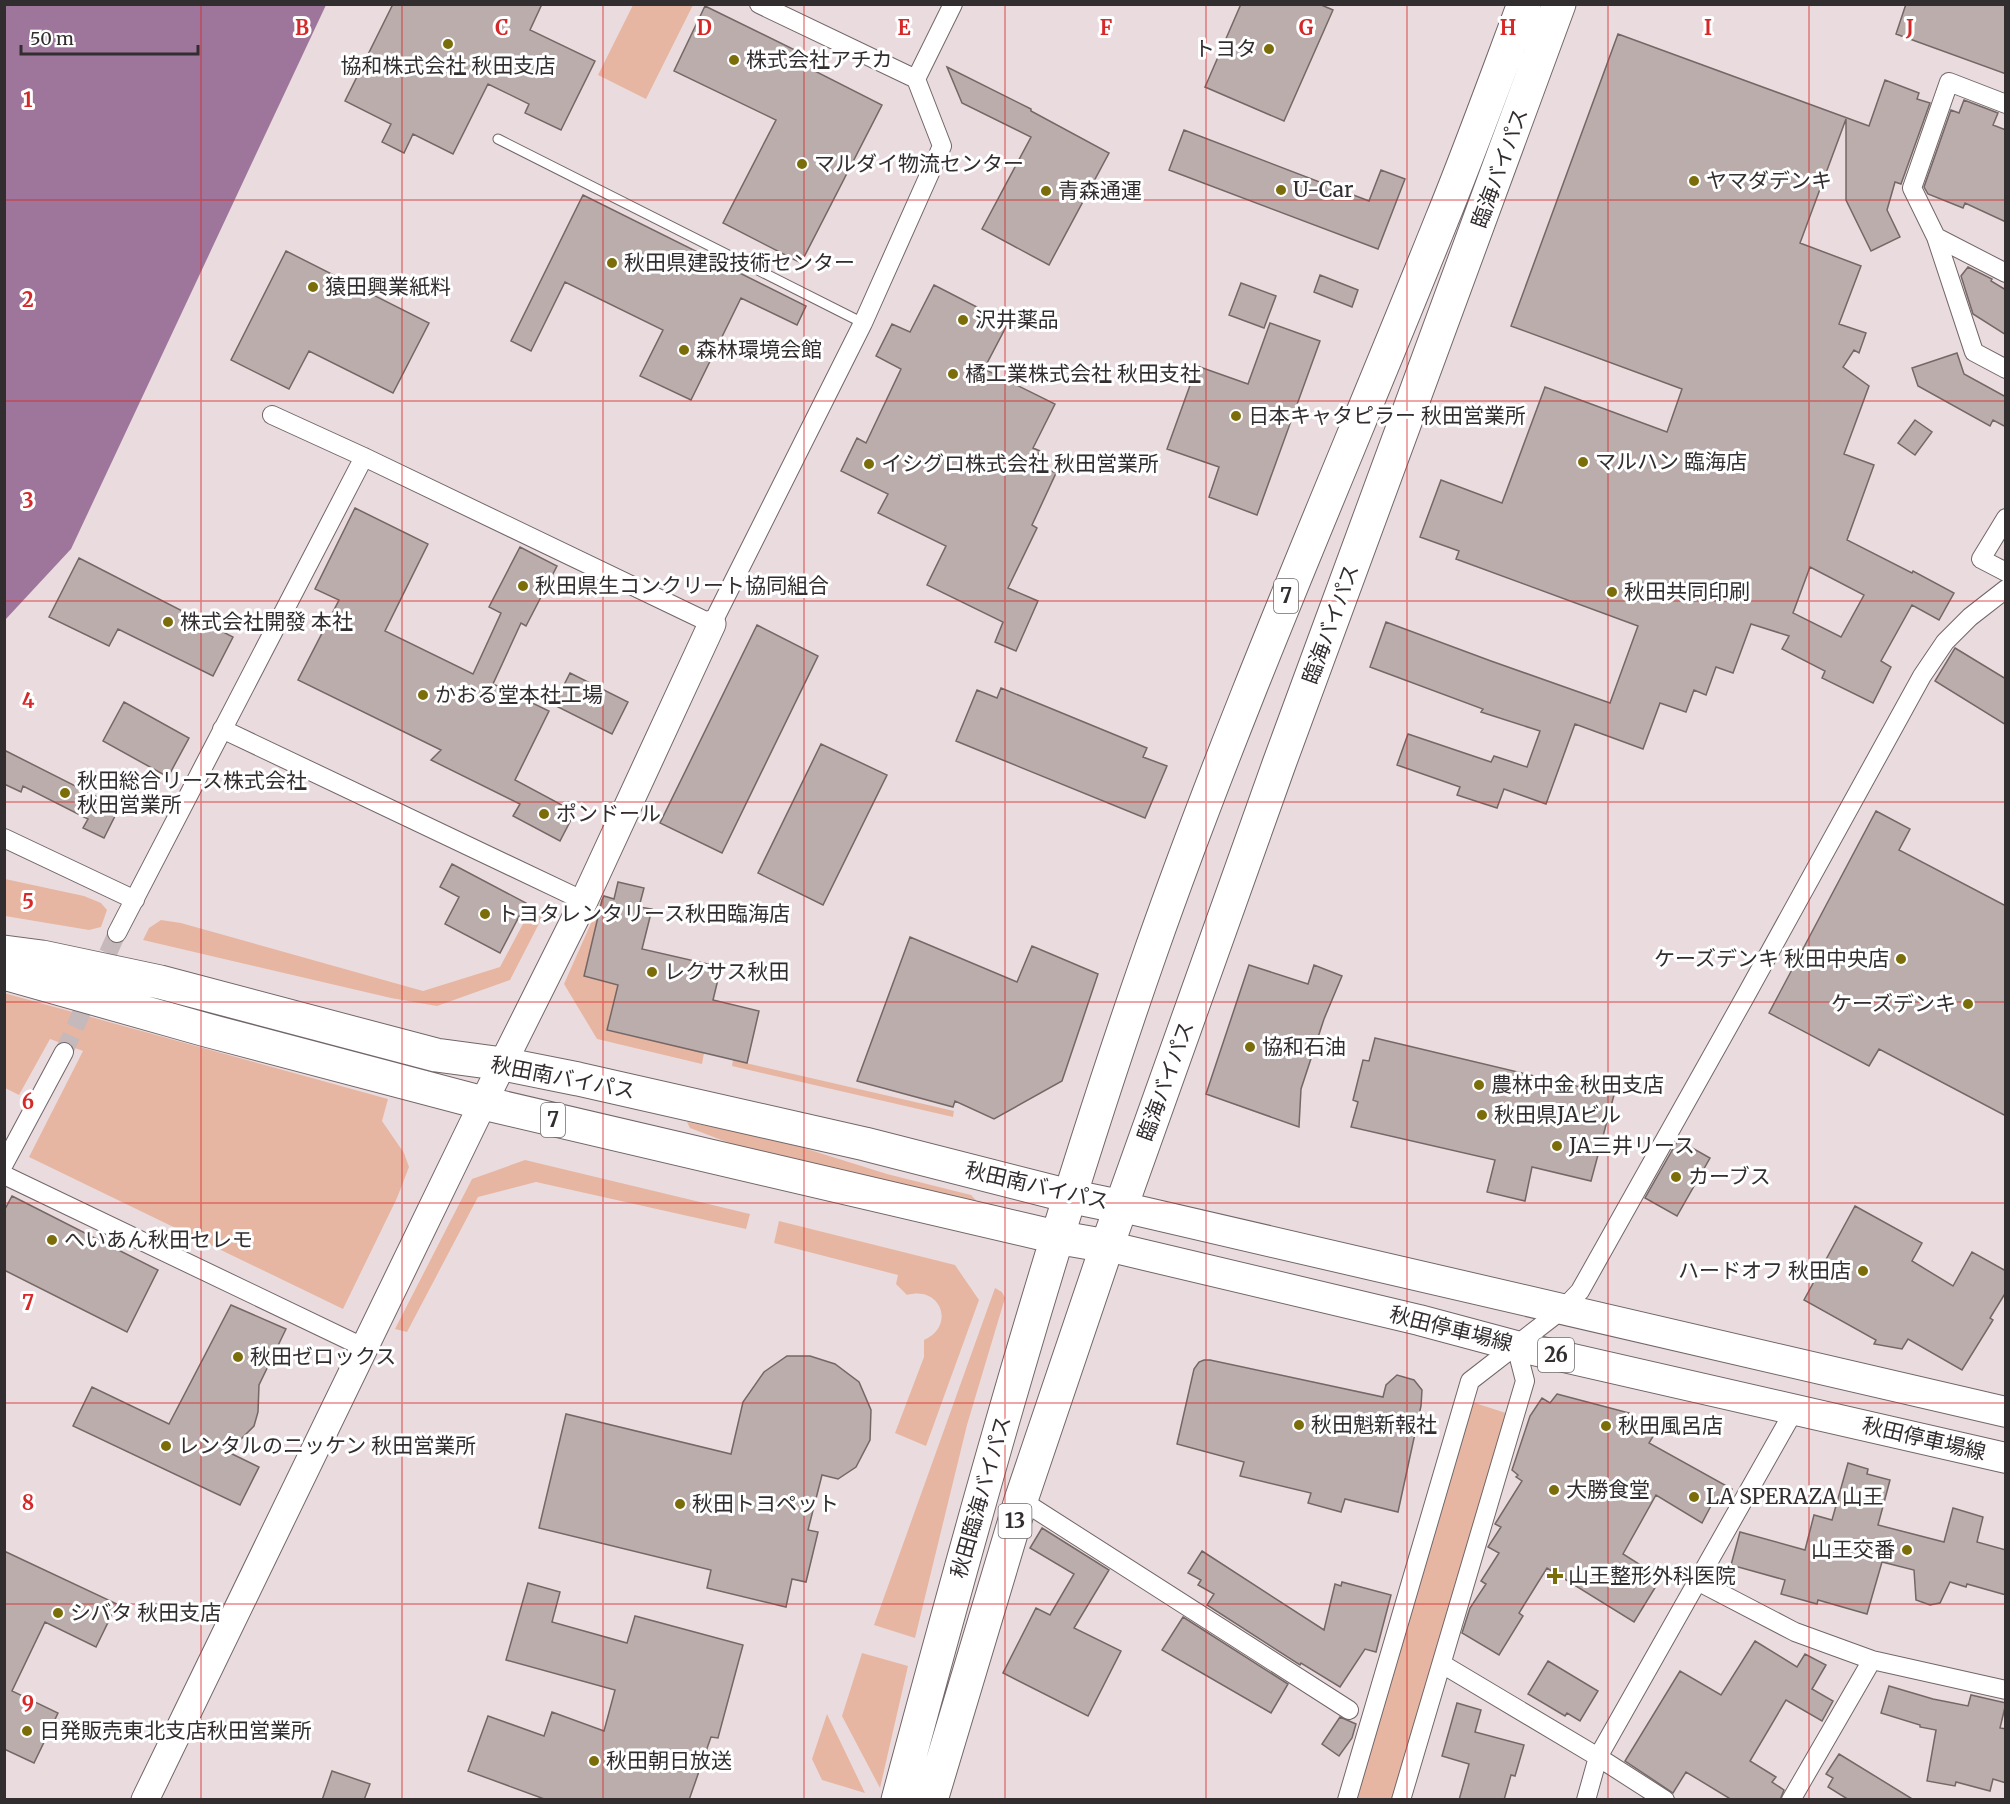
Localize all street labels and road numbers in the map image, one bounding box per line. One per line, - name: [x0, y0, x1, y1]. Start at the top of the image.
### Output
- street label: 臨海バイパス: [1465, 104, 1534, 231]
- street label: 臨海バイパス: [1296, 560, 1365, 687]
- road number: 7: [1274, 579, 1298, 613]
- street label: 臨海バイパス: [1131, 1017, 1200, 1144]
- street label: 秋田南バイパス: [489, 1050, 638, 1105]
- road number: 7: [541, 1103, 565, 1137]
- street label: 秋田南バイパス: [963, 1156, 1112, 1215]
- street label: 秋田停車場線: [1387, 1300, 1516, 1357]
- road number: 26: [1538, 1338, 1574, 1372]
- street label: 秋田停車場線: [1860, 1411, 1989, 1466]
- street label: 秋田臨海バイパス: [944, 1413, 1017, 1581]
- road number: 13: [998, 1504, 1032, 1538]

